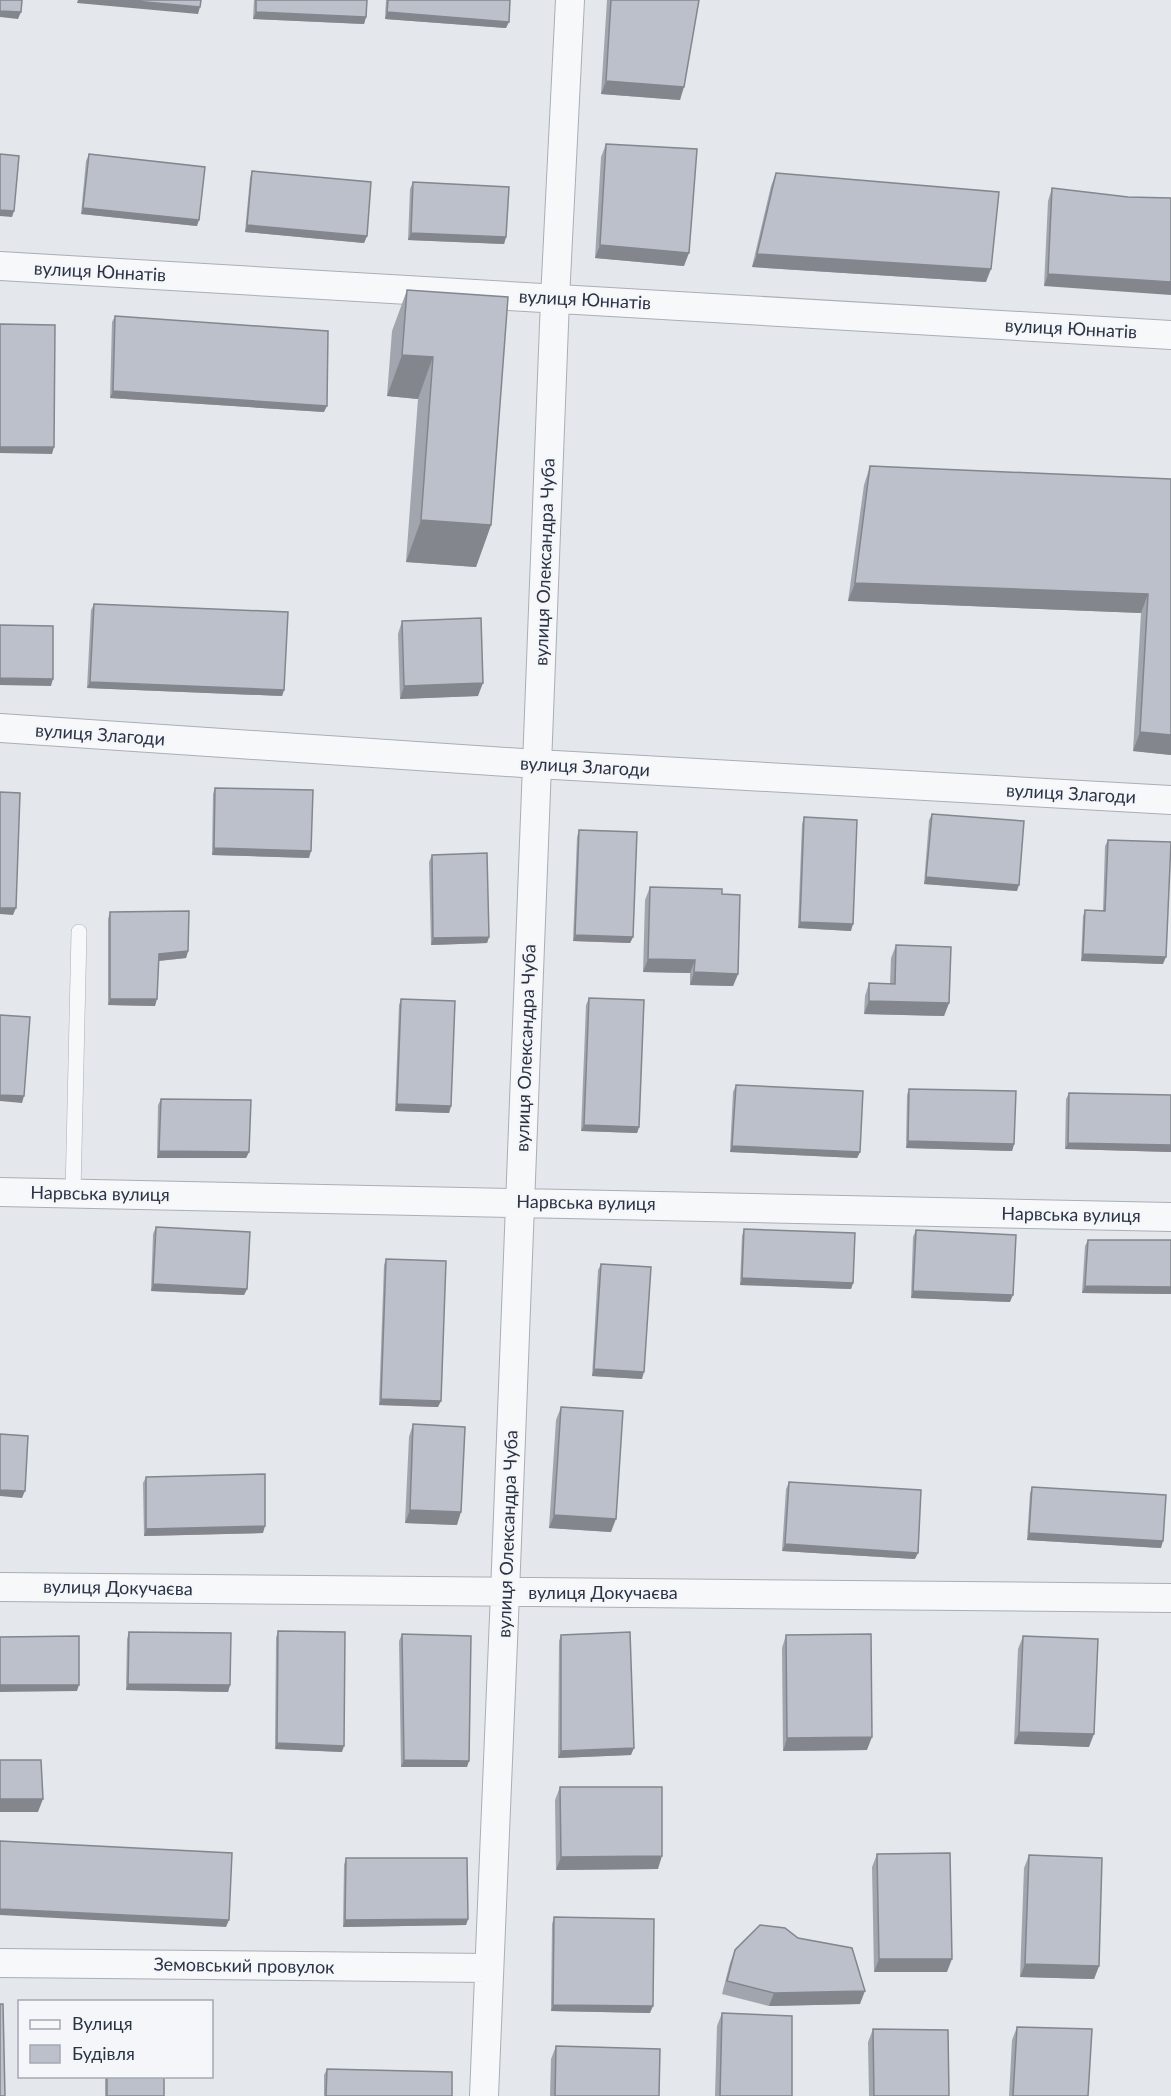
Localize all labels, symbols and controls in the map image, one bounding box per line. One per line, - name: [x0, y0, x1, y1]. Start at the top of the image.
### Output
- street label: вулиця Юннатів: [33, 257, 167, 285]
- street label: вулиця Юннатів: [518, 285, 652, 313]
- street label: вулиця Юннатів: [1004, 314, 1138, 342]
- street label: вулиця Олександра Чуба: [529, 458, 559, 666]
- street label: вулиця Злагоди: [34, 718, 166, 750]
- street label: вулиця Злагоди: [519, 752, 651, 780]
- street label: вулиця Злагоди: [1005, 779, 1137, 807]
- street label: вулиця Олександра Чуба: [510, 944, 540, 1152]
- street label: Нарвська вулиця: [30, 1181, 170, 1205]
- street label: Нарвська вулиця: [516, 1190, 656, 1214]
- street label: Нарвська вулиця: [1001, 1202, 1141, 1226]
- street label: вулиця Олександра Чуба: [492, 1430, 522, 1638]
- street label: вулиця Докучаєва: [43, 1575, 193, 1599]
- street label: вулиця Докучаєва: [528, 1581, 678, 1603]
- street label: Земовський провулок: [153, 1952, 335, 1978]
- legend: [18, 2000, 213, 2078]
- text: Вулиця: [72, 2012, 133, 2034]
- text: Будівля: [72, 2042, 135, 2064]

